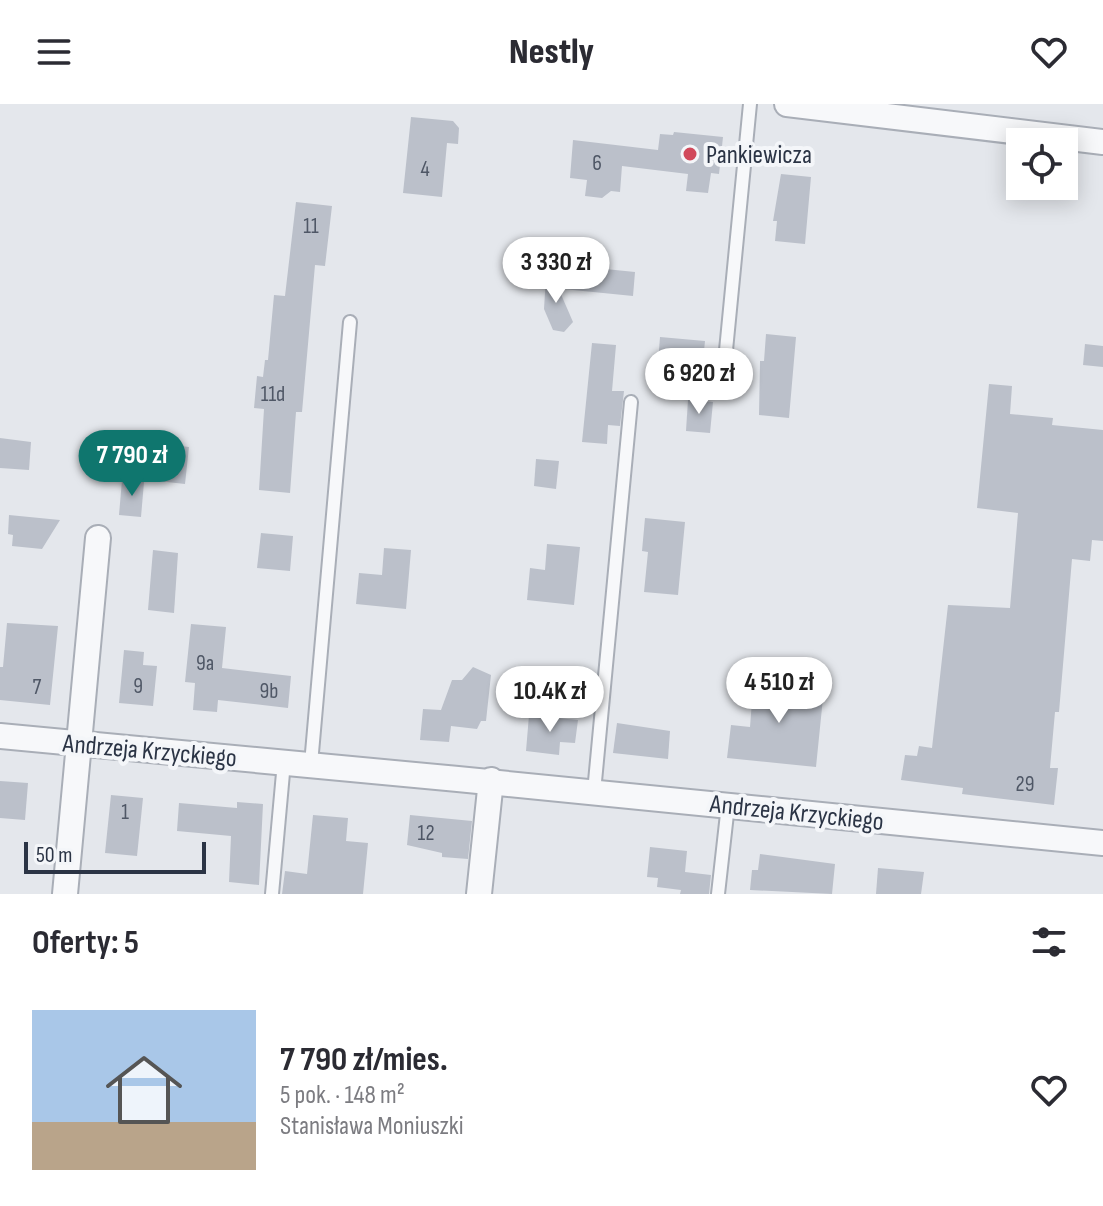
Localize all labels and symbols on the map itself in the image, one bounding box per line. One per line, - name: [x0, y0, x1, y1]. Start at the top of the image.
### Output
- place label: Pankiewicza: [706, 140, 812, 171]
- marker: Pankiewicza: [681, 145, 699, 163]
- house number: 6: [592, 150, 602, 177]
- house number: 4: [420, 156, 430, 183]
- house number: 11: [303, 213, 319, 240]
- pin: 3 330 zł: [473, 237, 639, 305]
- pin: 6 920 zł: [616, 348, 782, 416]
- house number: 11d: [261, 381, 285, 408]
- pin: 7 790 zł: [49, 430, 215, 498]
- house number: 9a: [196, 650, 214, 677]
- pin: 4 510 zł: [696, 657, 862, 725]
- pin: 10.4K zł: [467, 666, 633, 734]
- house number: 9: [133, 673, 143, 700]
- house number: 7: [33, 674, 42, 701]
- house number: 9b: [260, 678, 278, 705]
- street label: Andrzeja Krzyckiego: [61, 728, 238, 775]
- house number: 29: [1016, 771, 1034, 798]
- street label: Andrzeja Krzyckiego: [708, 789, 885, 838]
- house number: 1: [121, 799, 129, 826]
- house number: 12: [417, 820, 435, 847]
- scale bar: [24, 838, 206, 874]

